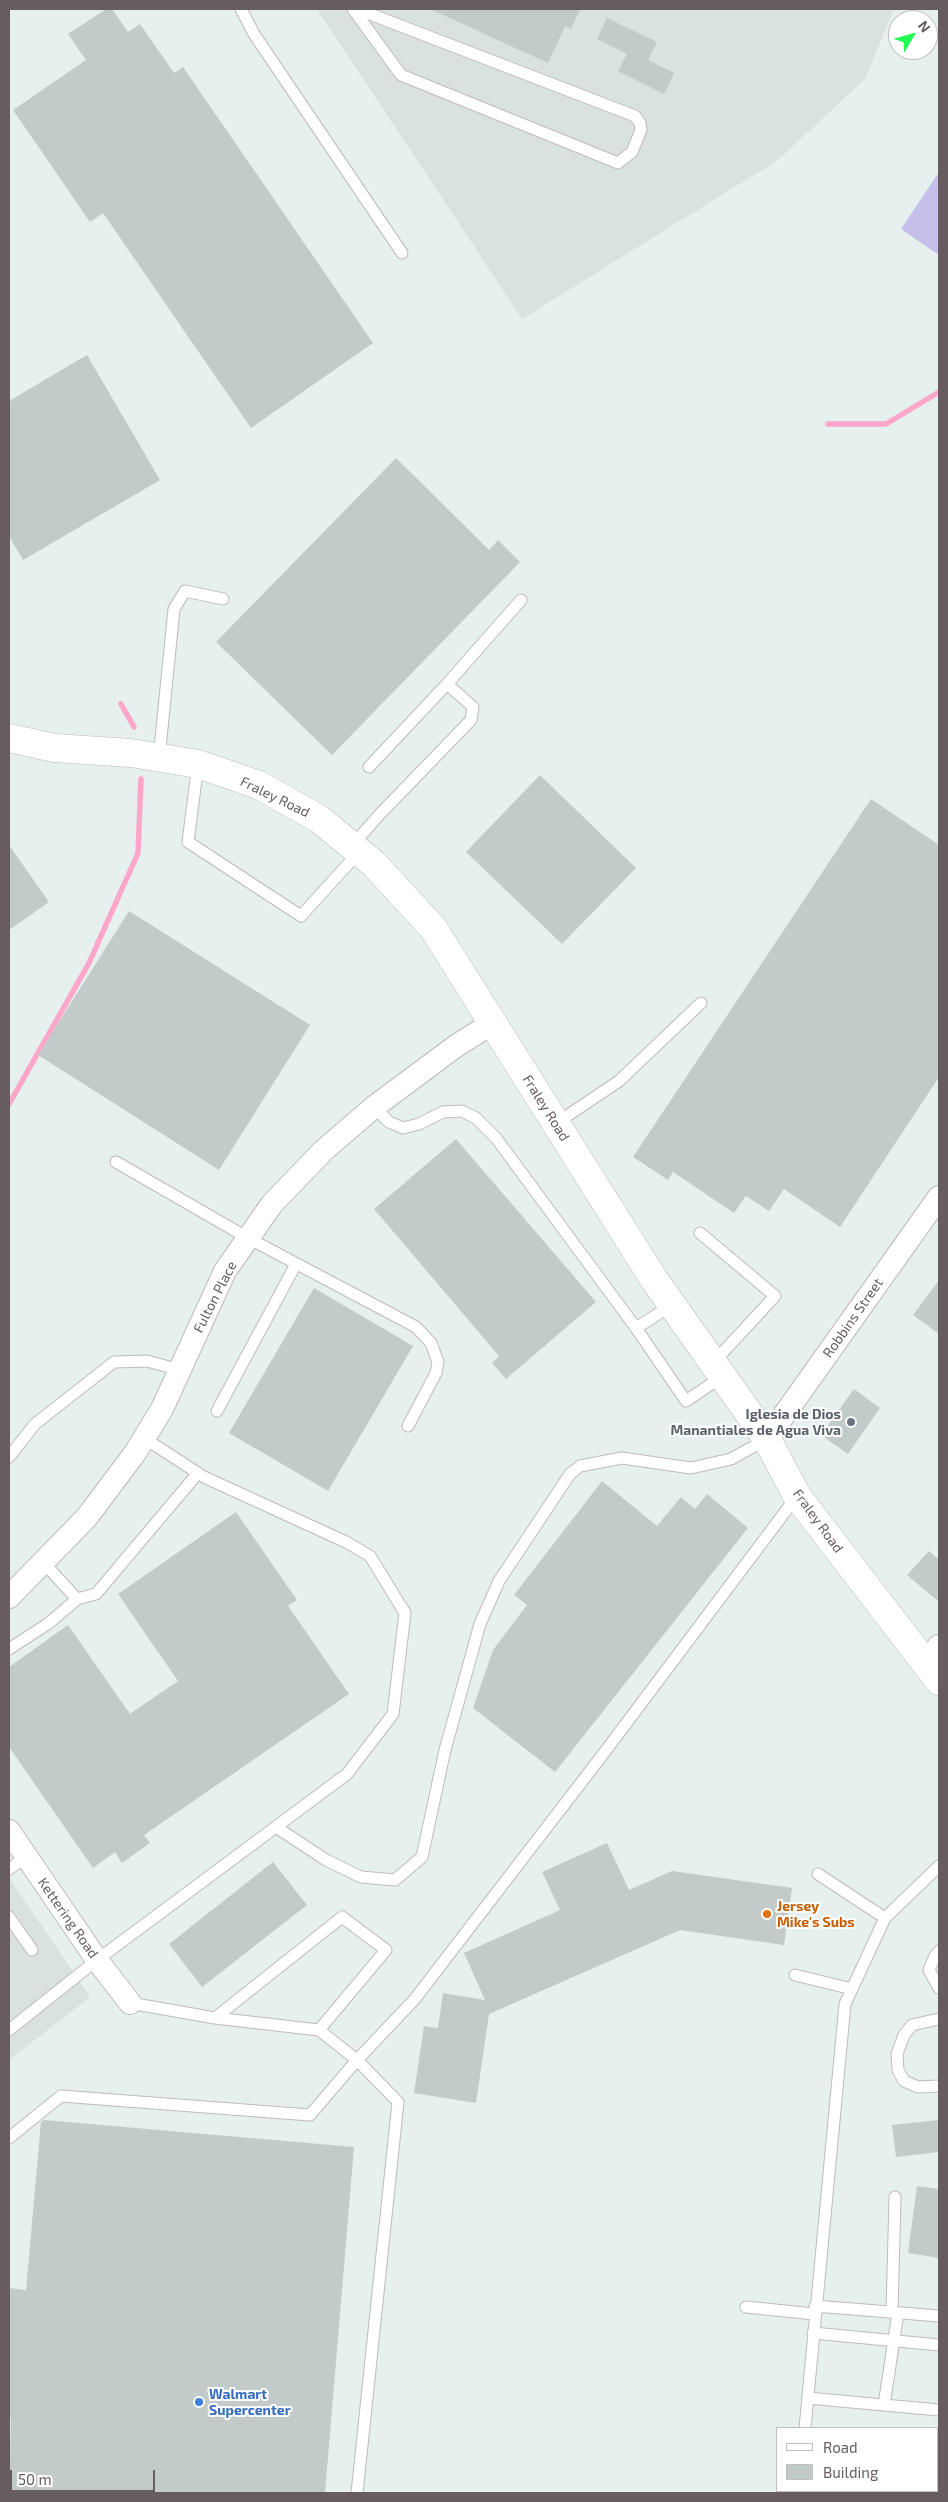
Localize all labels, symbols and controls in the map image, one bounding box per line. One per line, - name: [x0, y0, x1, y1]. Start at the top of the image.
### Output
- north arrow: [888, 10, 938, 60]
- text: N: [915, 17, 934, 35]
- street label: Fraley Road: [238, 773, 312, 821]
- street label: Fraley Road: [519, 1072, 573, 1144]
- street label: Fulton Place: [190, 1258, 240, 1336]
- street label: Robbins Street: [819, 1275, 887, 1361]
- place label: Iglesia de Dios Manantiales de Agua Viva: [670, 1406, 841, 1438]
- marker: Iglesia de Dios Manantiales de Agua Viva: [845, 1416, 857, 1428]
- street label: Fraley Road: [789, 1486, 847, 1556]
- street label: Kettering Road: [34, 1875, 102, 1961]
- place label: Jersey Mike's Subs: [777, 1898, 855, 1930]
- marker: Jersey Mike's Subs: [761, 1908, 773, 1920]
- place label: Walmart Supercenter: [209, 2386, 291, 2418]
- marker: Walmart Supercenter: [193, 2396, 205, 2408]
- legend: [776, 2427, 938, 2492]
- text: Road: [823, 2438, 858, 2456]
- scale bar: [12, 2460, 158, 2492]
- text: Building: [823, 2463, 878, 2481]
- text: 50 m: [18, 2470, 52, 2488]

